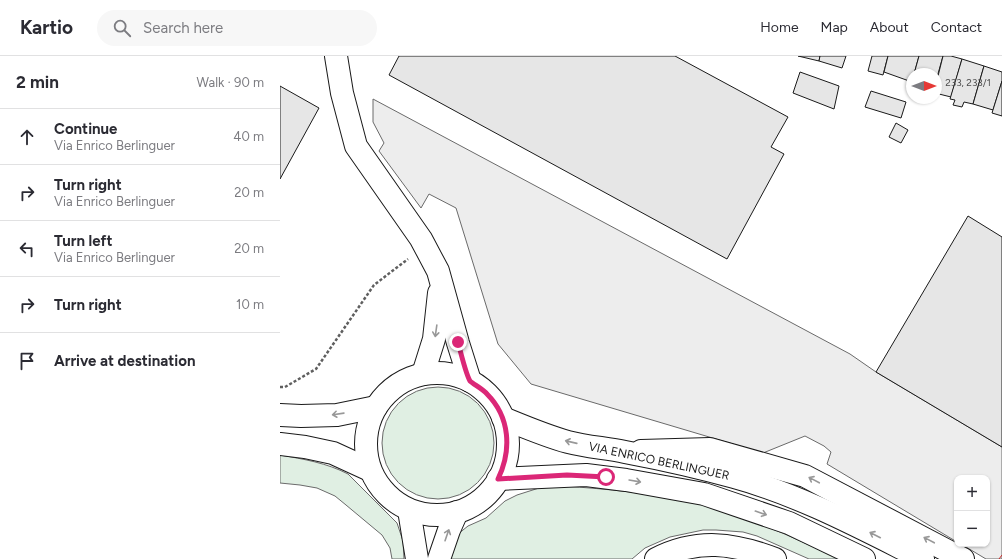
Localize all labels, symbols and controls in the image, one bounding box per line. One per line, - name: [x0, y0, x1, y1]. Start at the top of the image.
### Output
- search box: [97, 10, 377, 46]
- text: Kartio: [20, 16, 73, 39]
- icon: search: [111, 17, 133, 39]
- text: Search here: [143, 19, 223, 37]
- text: Home: [760, 19, 799, 36]
- text: Map: [821, 19, 848, 36]
- text: About: [870, 19, 909, 36]
- text: Contact: [931, 19, 982, 36]
- north arrow: [906, 68, 942, 104]
- text: 2 min: [16, 72, 59, 92]
- text: Walk · 90 m: [197, 75, 264, 90]
- house number: 233, 233/1: [945, 76, 991, 89]
- text: Continue: [54, 120, 117, 138]
- icon: ahead: [16, 126, 38, 148]
- text: 40 m: [233, 129, 264, 144]
- text: Via Enrico Berlinguer: [54, 138, 175, 153]
- text: Turn right: [54, 176, 122, 194]
- icon: right: [16, 182, 38, 204]
- text: 20 m: [234, 185, 264, 200]
- text: Via Enrico Berlinguer: [54, 194, 175, 209]
- text: Turn left: [54, 232, 112, 250]
- icon: left: [16, 238, 38, 260]
- text: 20 m: [234, 241, 264, 256]
- text: Via Enrico Berlinguer: [54, 250, 175, 265]
- icon: right: [16, 294, 38, 316]
- text: Turn right: [54, 296, 122, 314]
- text: 10 m: [236, 297, 264, 312]
- one-way arrow: [432, 324, 440, 337]
- route end: [449, 333, 467, 351]
- icon: arrive: [16, 350, 38, 372]
- text: Arrive at destination: [54, 352, 195, 370]
- one-way arrow: [331, 410, 344, 418]
- one-way arrow: [565, 438, 578, 446]
- street label: VIA ENRICO BERLINGUER: [587, 439, 731, 483]
- route start: [597, 468, 615, 486]
- map controls: [954, 475, 990, 547]
- button: +: [954, 475, 990, 511]
- one-way arrow: [808, 476, 820, 484]
- one-way arrow: [628, 478, 641, 486]
- one-way arrow: [754, 510, 766, 518]
- button: −: [954, 511, 990, 547]
- one-way arrow: [444, 529, 451, 542]
- one-way arrow: [869, 531, 881, 538]
- one-way arrow: [923, 536, 935, 544]

